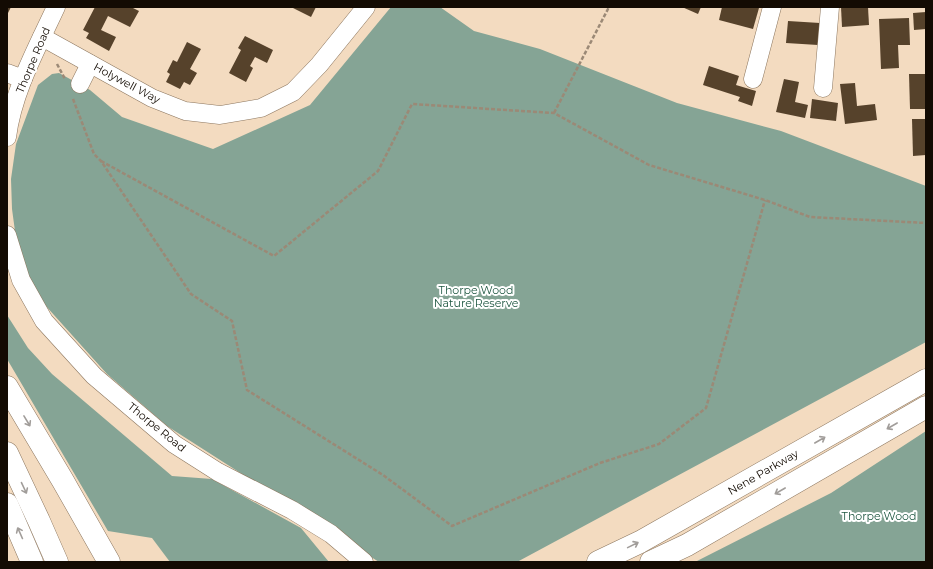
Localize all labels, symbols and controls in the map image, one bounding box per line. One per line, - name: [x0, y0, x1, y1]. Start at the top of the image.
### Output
- street label: Thorpe Road: [13, 25, 53, 95]
- street label: Holywell Way: [91, 60, 163, 106]
- park label: Thorpe Wood Nature Reserve: [434, 283, 519, 310]
- street label: Thorpe Road: [125, 399, 189, 455]
- one-way arrow: [23, 415, 31, 426]
- one-way arrow: [886, 423, 898, 431]
- one-way arrow: [814, 436, 826, 444]
- street label: Nene Parkway: [725, 446, 801, 498]
- one-way arrow: [21, 482, 28, 494]
- one-way arrow: [774, 488, 786, 496]
- park label: Thorpe Wood: [842, 509, 916, 523]
- one-way arrow: [16, 527, 23, 539]
- one-way arrow: [627, 541, 639, 548]

